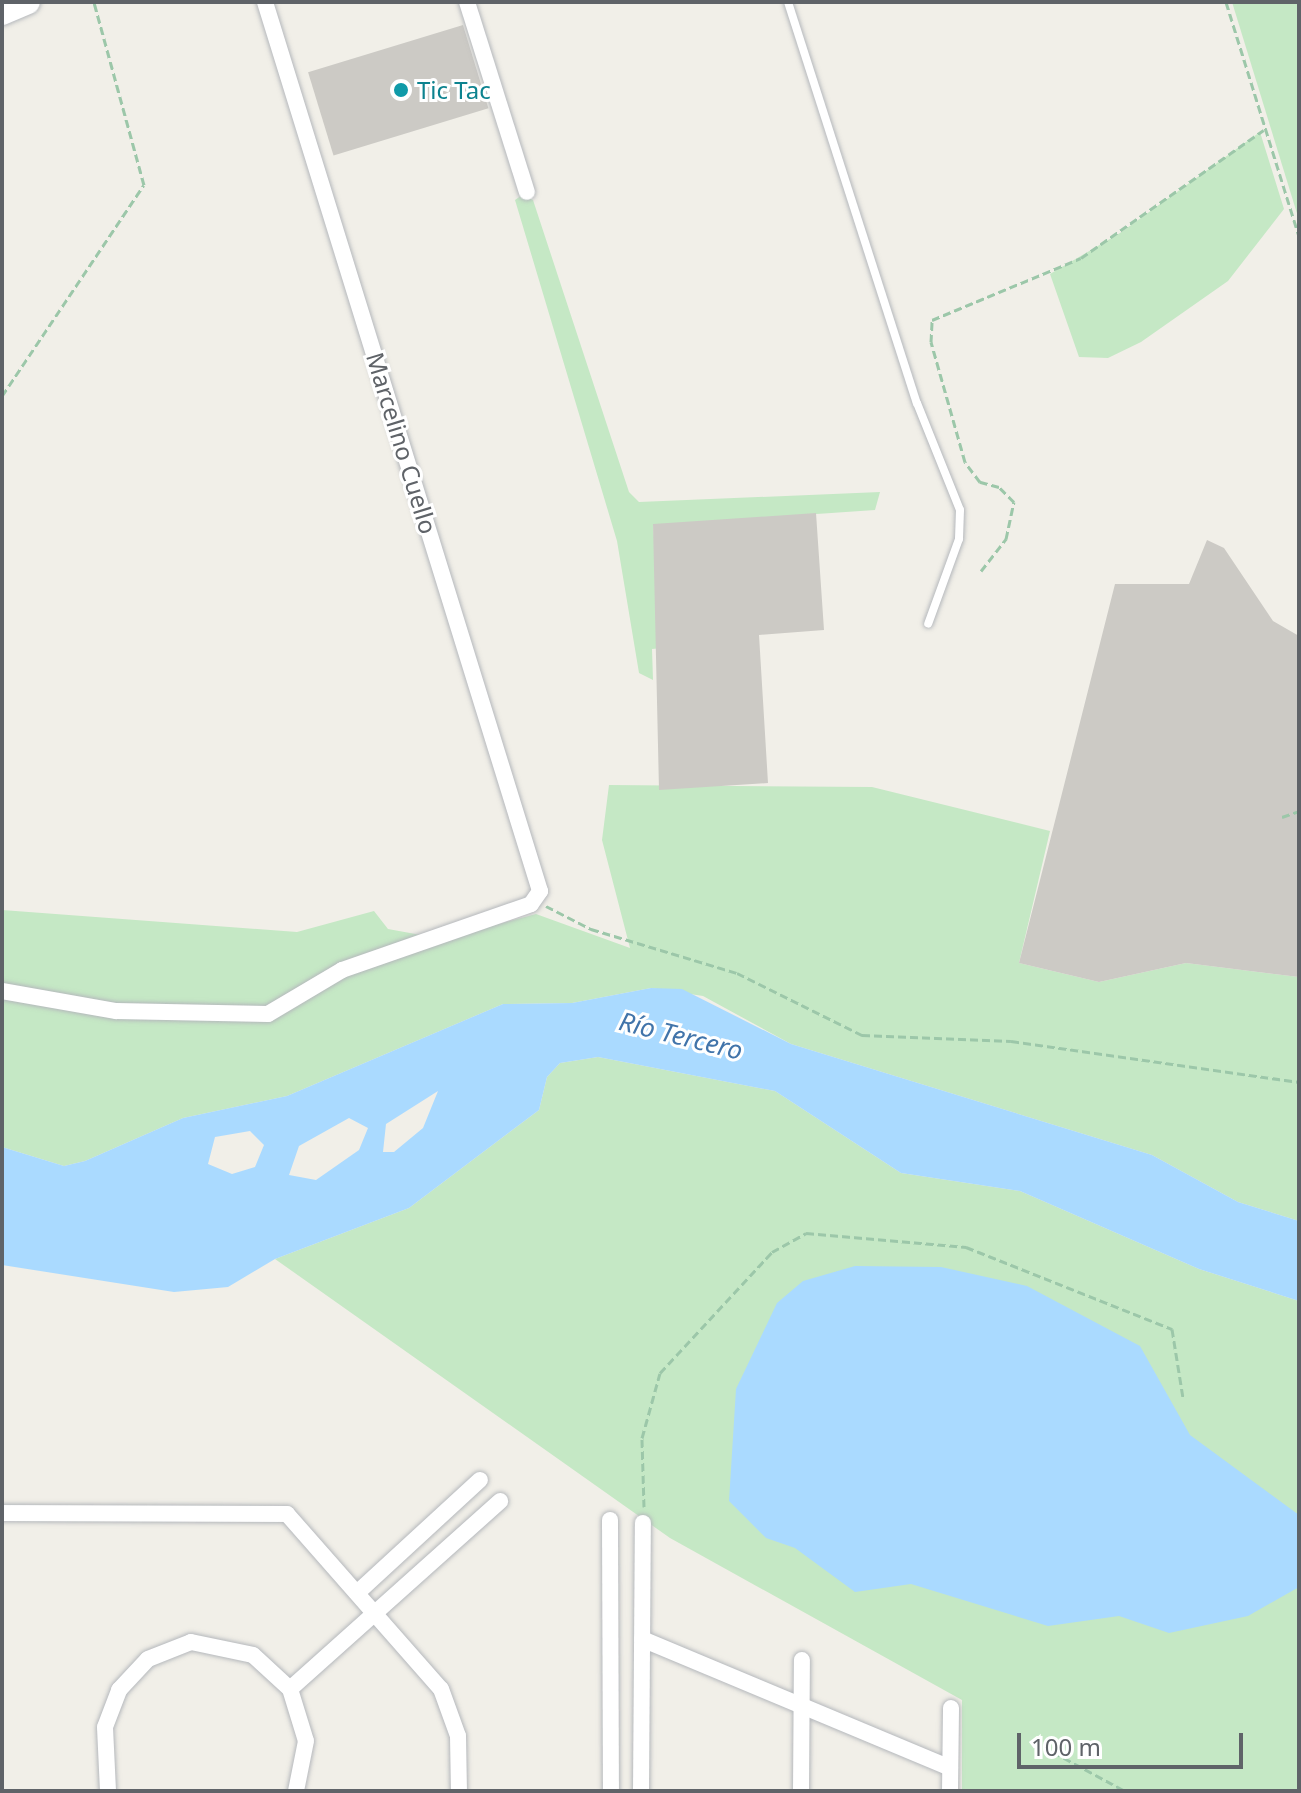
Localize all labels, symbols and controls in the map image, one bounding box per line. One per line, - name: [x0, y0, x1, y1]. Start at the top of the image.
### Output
- place label: Tic Tac: [417, 76, 491, 104]
- marker: Tic Tac: [392, 81, 410, 99]
- street label: Marcelino Cuello: [361, 349, 443, 537]
- water label: Río Tercero: [616, 1006, 746, 1066]
- scale bar: [1021, 1717, 1247, 1767]
- text: 100 m: [1031, 1730, 1101, 1763]

